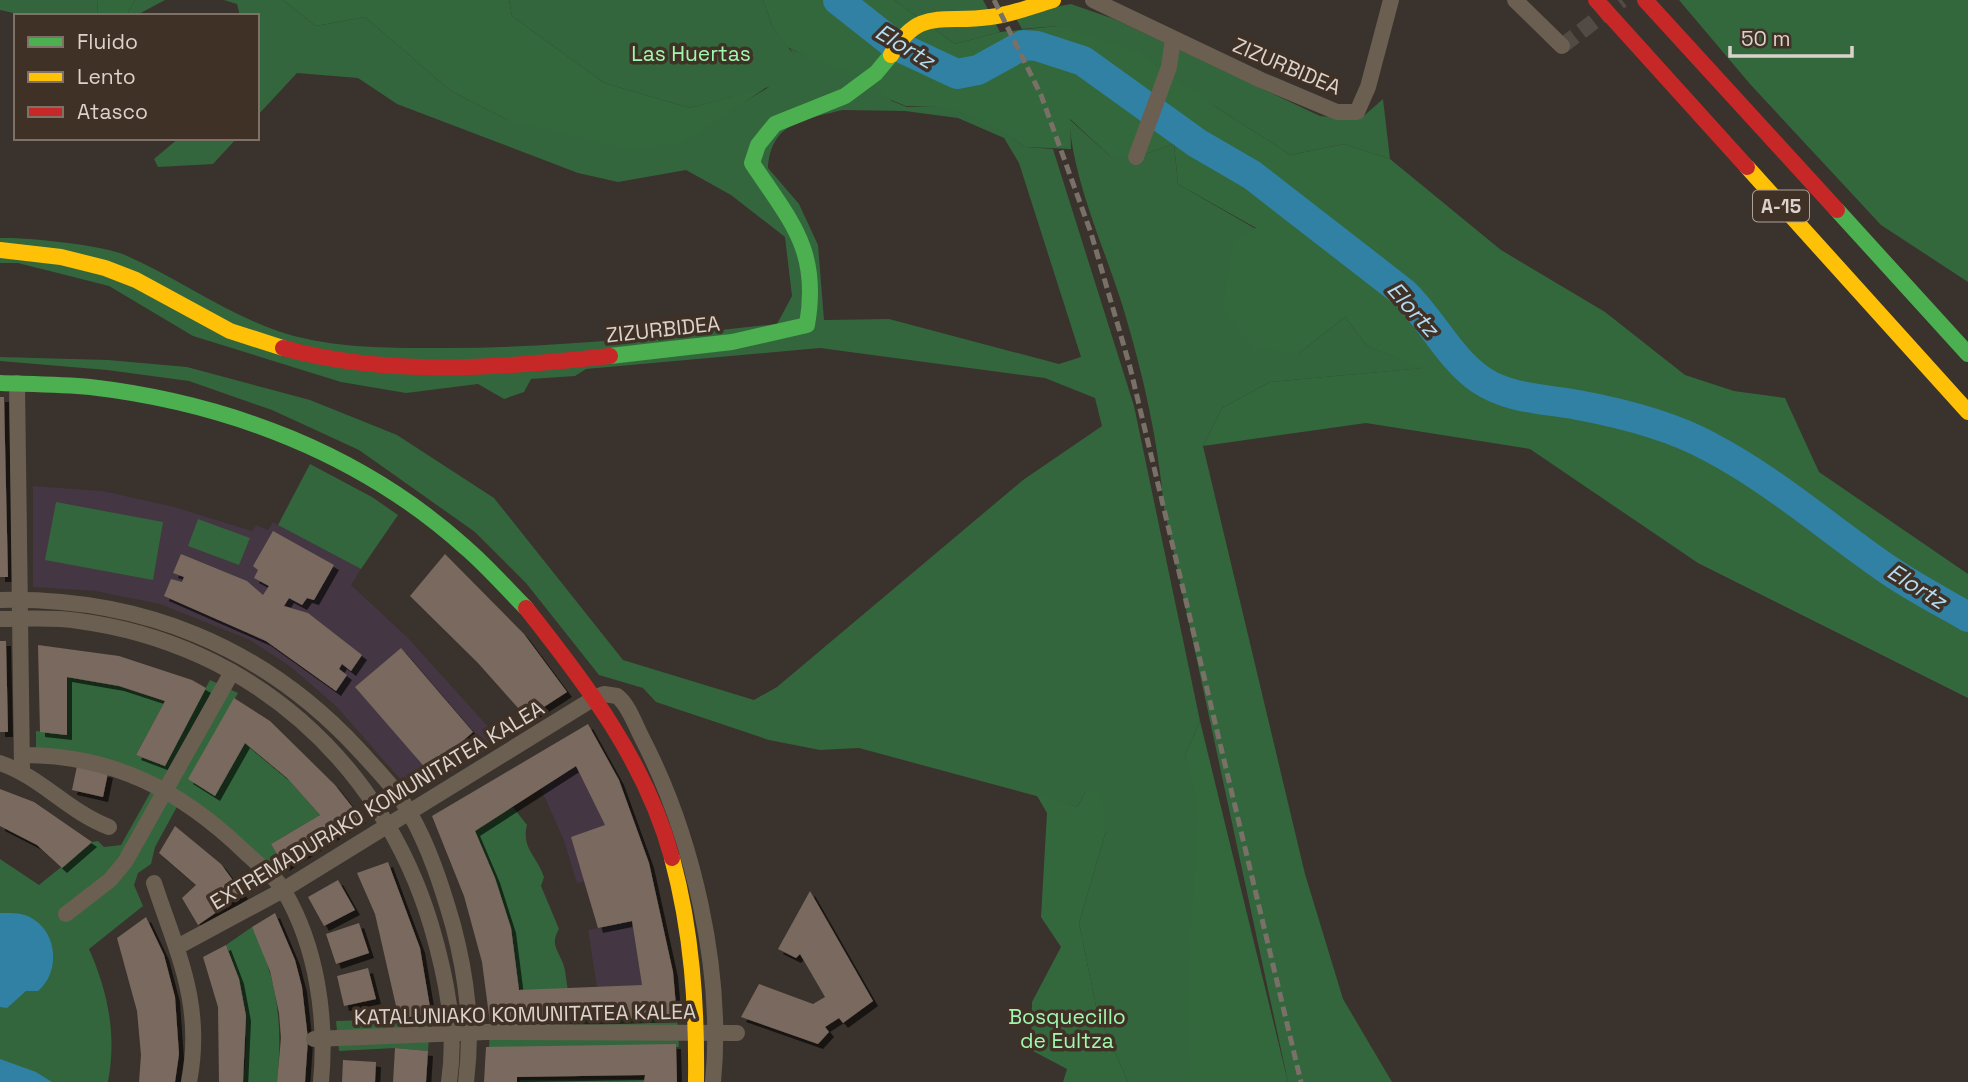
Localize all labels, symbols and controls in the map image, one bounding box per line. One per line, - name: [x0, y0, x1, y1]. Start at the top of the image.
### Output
- legend: [14, 14, 259, 140]
- scale bar: [1730, 14, 1853, 58]
- water label: Elortz: [870, 17, 942, 76]
- text: 50 m: [1741, 25, 1791, 52]
- text: Fluido: [77, 28, 138, 55]
- street label: ZIZURBIDEA: [1229, 31, 1345, 101]
- park label: Las Huertas: [631, 40, 751, 67]
- text: Lento: [77, 63, 136, 90]
- text: Atasco: [77, 98, 148, 125]
- road number: A-15: [1753, 190, 1809, 222]
- water label: Elortz: [1380, 275, 1447, 344]
- street label: ZIZURBIDEA: [605, 310, 721, 348]
- water label: Elortz: [1882, 556, 1954, 617]
- street label: EXTREMADURAKO KOMUNITATEA KALEA: [205, 694, 549, 916]
- street label: KATALUNIAKO KOMUNITATEA KALEA: [354, 998, 696, 1030]
- park label: Bosquecillo de Eultza: [1008, 1003, 1126, 1054]

